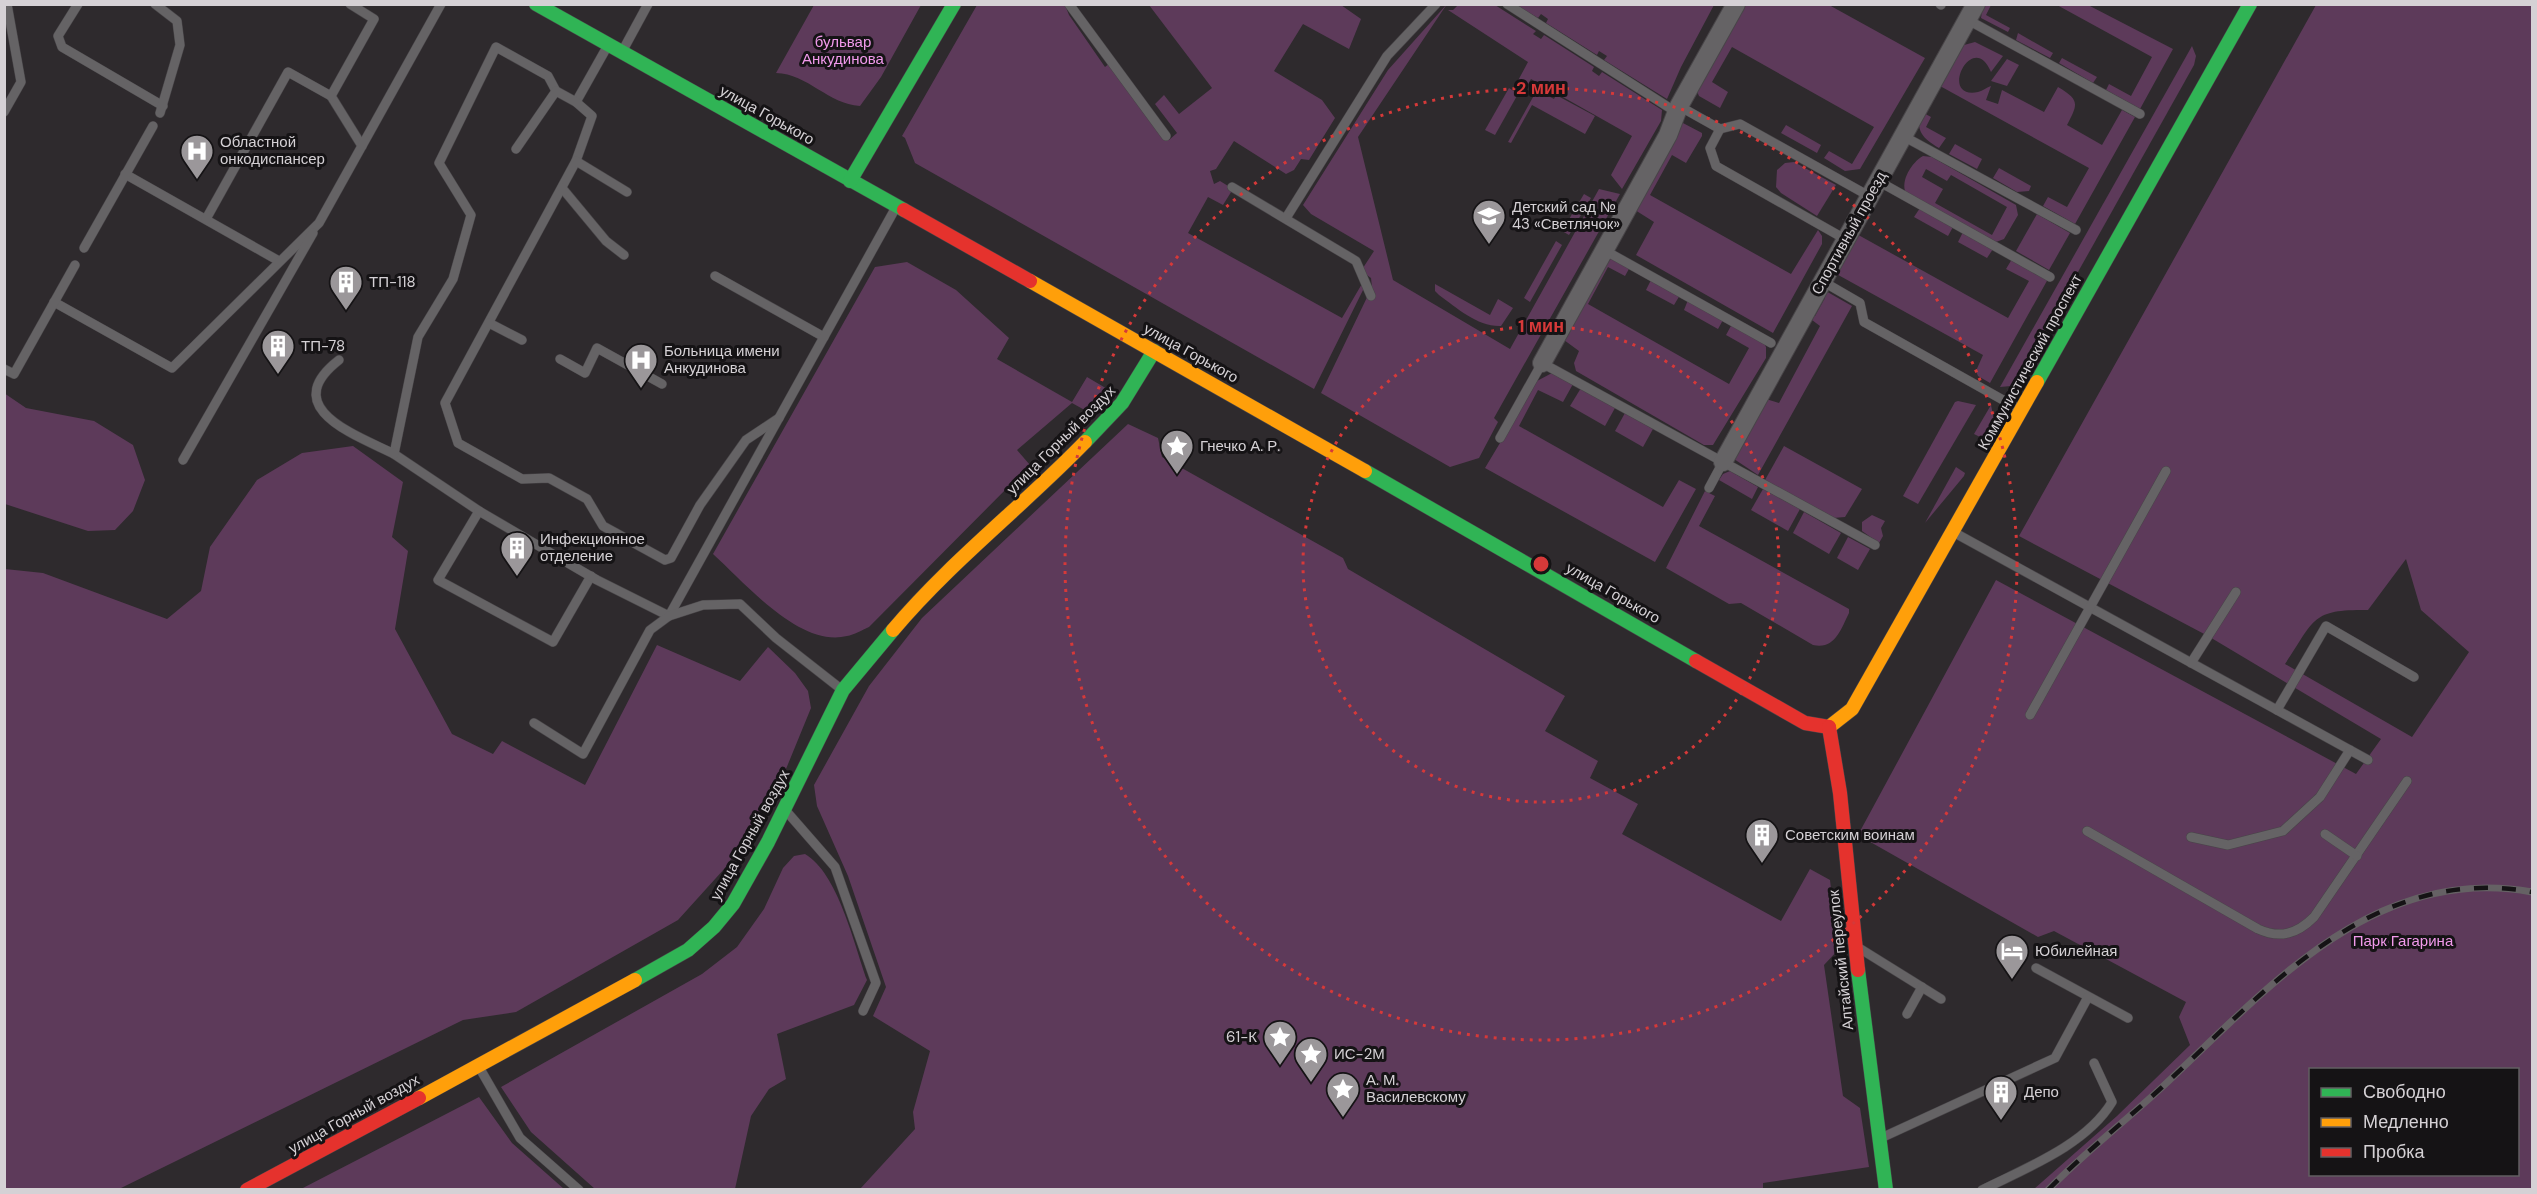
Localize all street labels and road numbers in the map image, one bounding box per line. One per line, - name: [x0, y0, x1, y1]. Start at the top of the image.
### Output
- street label: улица Горького: [716, 81, 818, 149]
- street label: Спортивный проезд: [1807, 168, 1891, 298]
- street label: Коммунистический проспект: [1973, 270, 2087, 453]
- street label: улица Горького: [1140, 319, 1242, 387]
- street label: улица Горный воздух: [1002, 381, 1120, 499]
- street label: улица Горького: [1562, 558, 1664, 628]
- street label: улица Горный воздух: [706, 766, 795, 904]
- street label: Алтайский переулок: [1824, 888, 1858, 1031]
- street label: улица Горный воздух: [285, 1069, 423, 1158]

